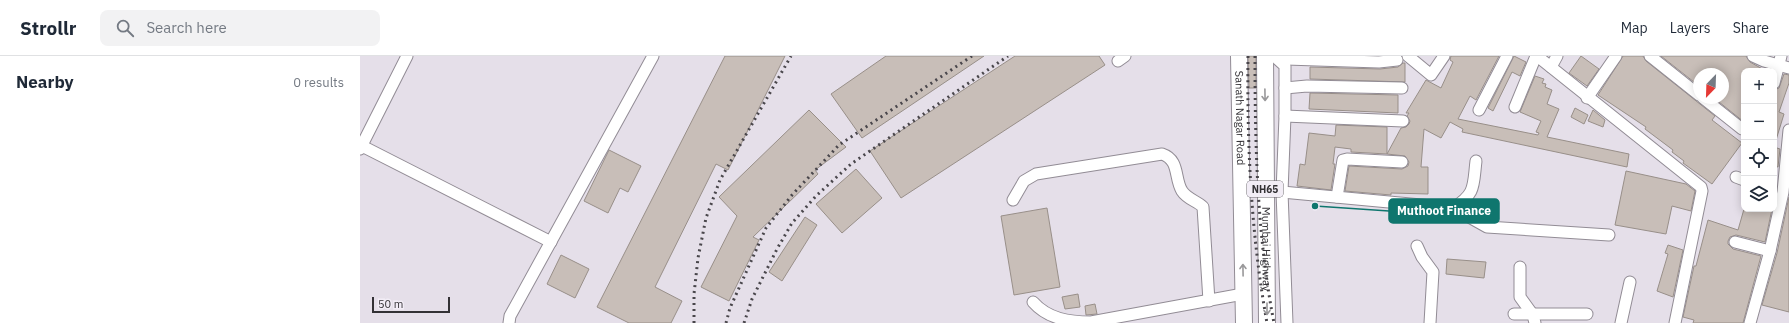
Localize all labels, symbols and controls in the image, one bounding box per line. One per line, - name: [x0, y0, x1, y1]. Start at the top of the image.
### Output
- search box: [100, 10, 380, 46]
- text: Strollr: [20, 16, 76, 40]
- icon: search: [114, 17, 136, 39]
- text: Search here: [146, 18, 227, 37]
- text: Map: [1621, 19, 1648, 37]
- text: Layers: [1670, 19, 1711, 37]
- text: Share: [1733, 19, 1769, 37]
- north arrow: [1693, 68, 1729, 104]
- map controls: [1741, 68, 1777, 212]
- button: +: [1741, 68, 1777, 104]
- text: Nearby: [16, 71, 74, 93]
- street label: Sanath Nagar Road: [1232, 71, 1248, 165]
- text: 0 results: [293, 74, 344, 91]
- one-way arrow: [1261, 88, 1269, 101]
- button: −: [1741, 104, 1777, 140]
- button: locate: [1741, 140, 1777, 176]
- button: layers: [1741, 176, 1777, 212]
- road number: NH65: [1247, 181, 1283, 197]
- callout: Muthoot Finance: [1389, 199, 1499, 223]
- text: Muthoot Finance: [1397, 203, 1491, 218]
- street label: Mumbai Highway: [1259, 207, 1274, 292]
- one-way arrow: [1239, 264, 1247, 277]
- scale bar: [372, 295, 450, 314]
- text: 50 m: [378, 297, 403, 311]
- one-way arrow: [1263, 302, 1271, 315]

